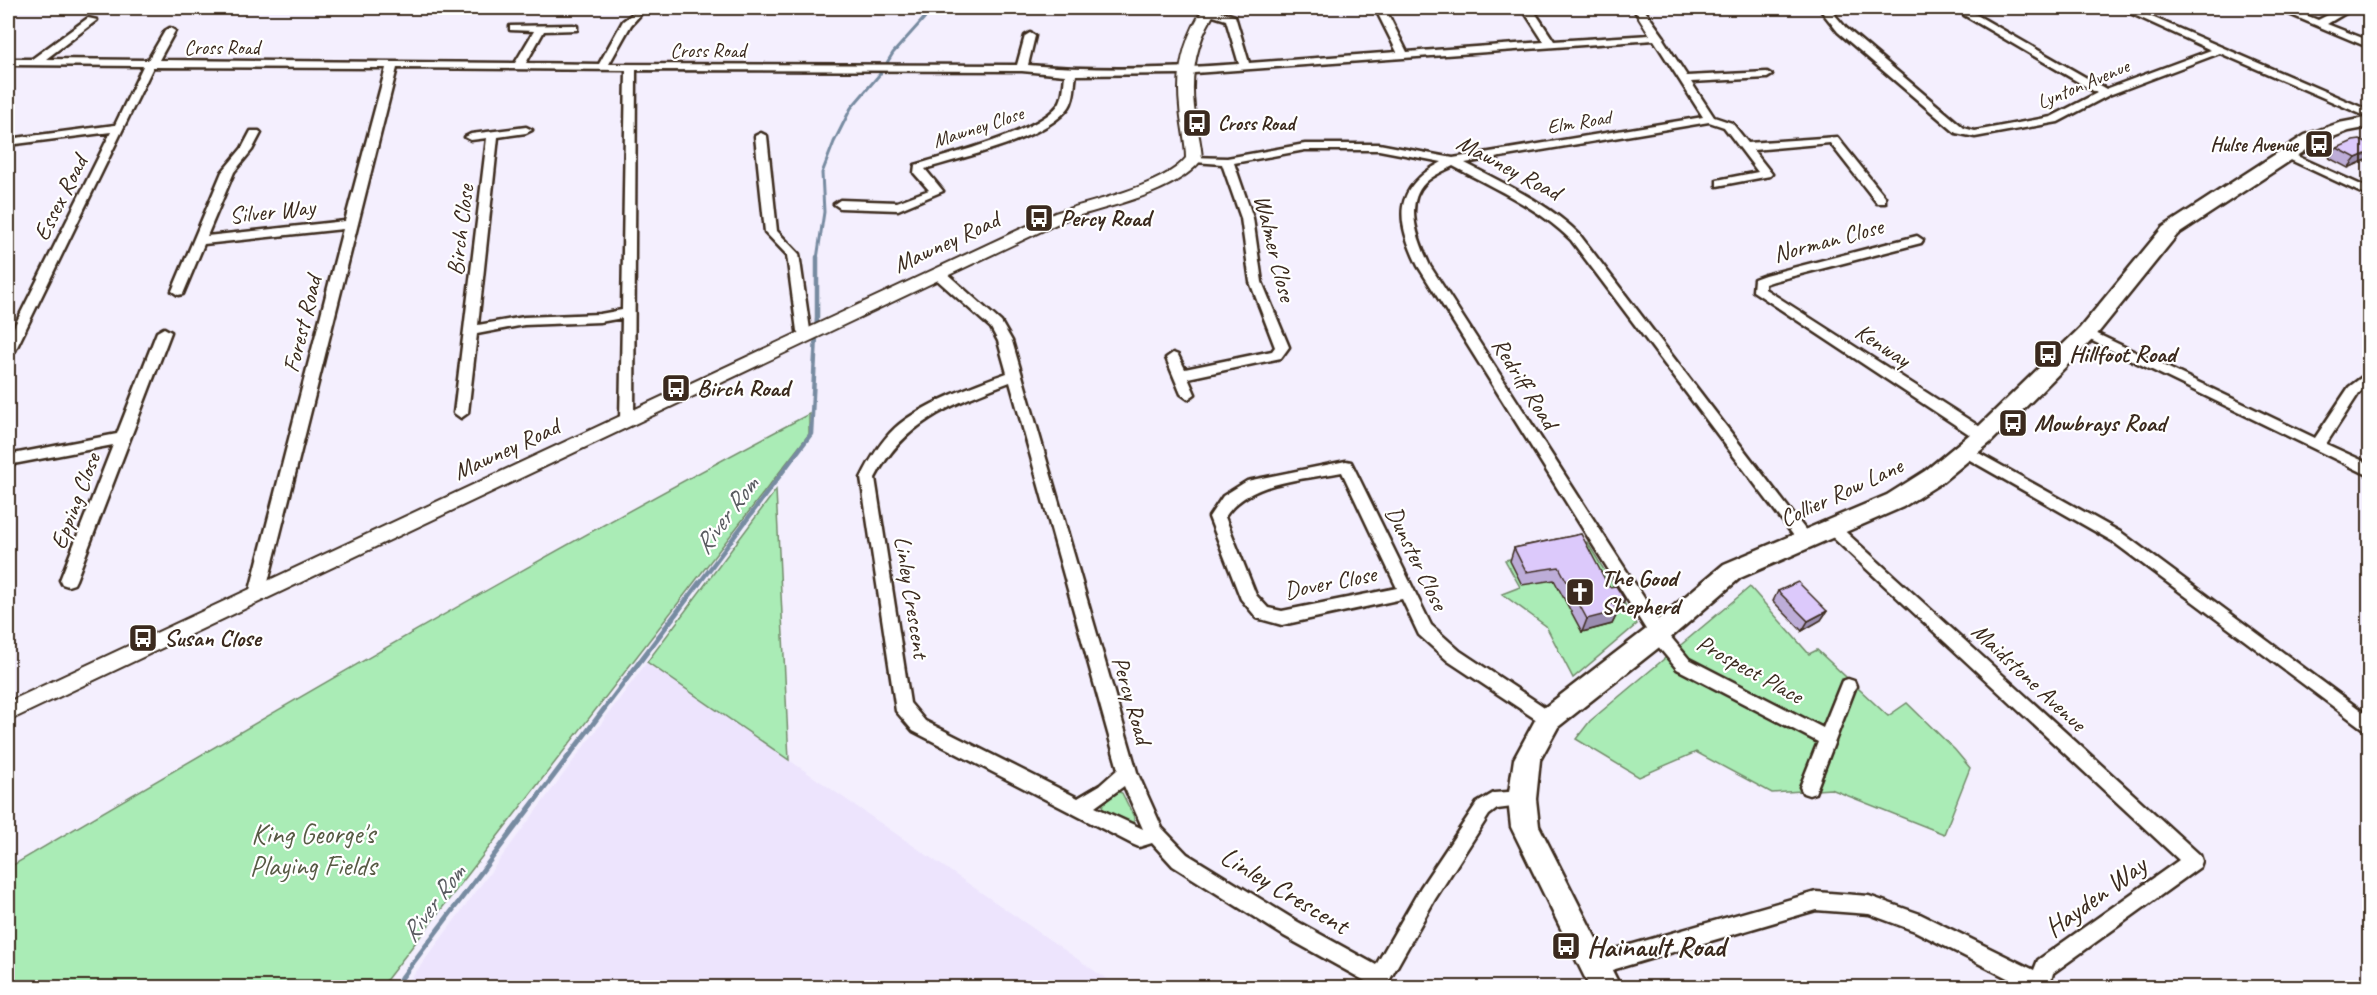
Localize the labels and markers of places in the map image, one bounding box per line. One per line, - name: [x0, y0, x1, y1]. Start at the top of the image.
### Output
- bus stop icon: Cross Road: [1181, 107, 1213, 139]
- place label: Cross Road: [1218, 111, 1298, 136]
- bus stop icon: Hulse Avenue: [2303, 128, 2335, 160]
- place label: Hulse Avenue: [2210, 132, 2299, 157]
- bus stop icon: Percy Road: [1023, 202, 1055, 234]
- place label: Percy Road: [1060, 203, 1155, 233]
- bus stop icon: Hillfoot Road: [2032, 338, 2064, 370]
- place label: Hillfoot Road: [2069, 339, 2180, 369]
- bus stop icon: Birch Road: [660, 372, 692, 404]
- place label: Birch Road: [697, 373, 793, 403]
- bus stop icon: Mowbrays Road: [1997, 407, 2029, 439]
- place label: Mowbrays Road: [2034, 408, 2170, 438]
- place label: The Good Shepherd: [1601, 563, 1684, 621]
- church icon: The Good Shepherd: [1564, 576, 1596, 608]
- bus stop icon: Susan Close: [127, 622, 159, 654]
- place label: Susan Close: [164, 623, 262, 653]
- place label: Hainault Road: [1587, 929, 1730, 964]
- bus stop icon: Hainault Road: [1550, 930, 1582, 962]

